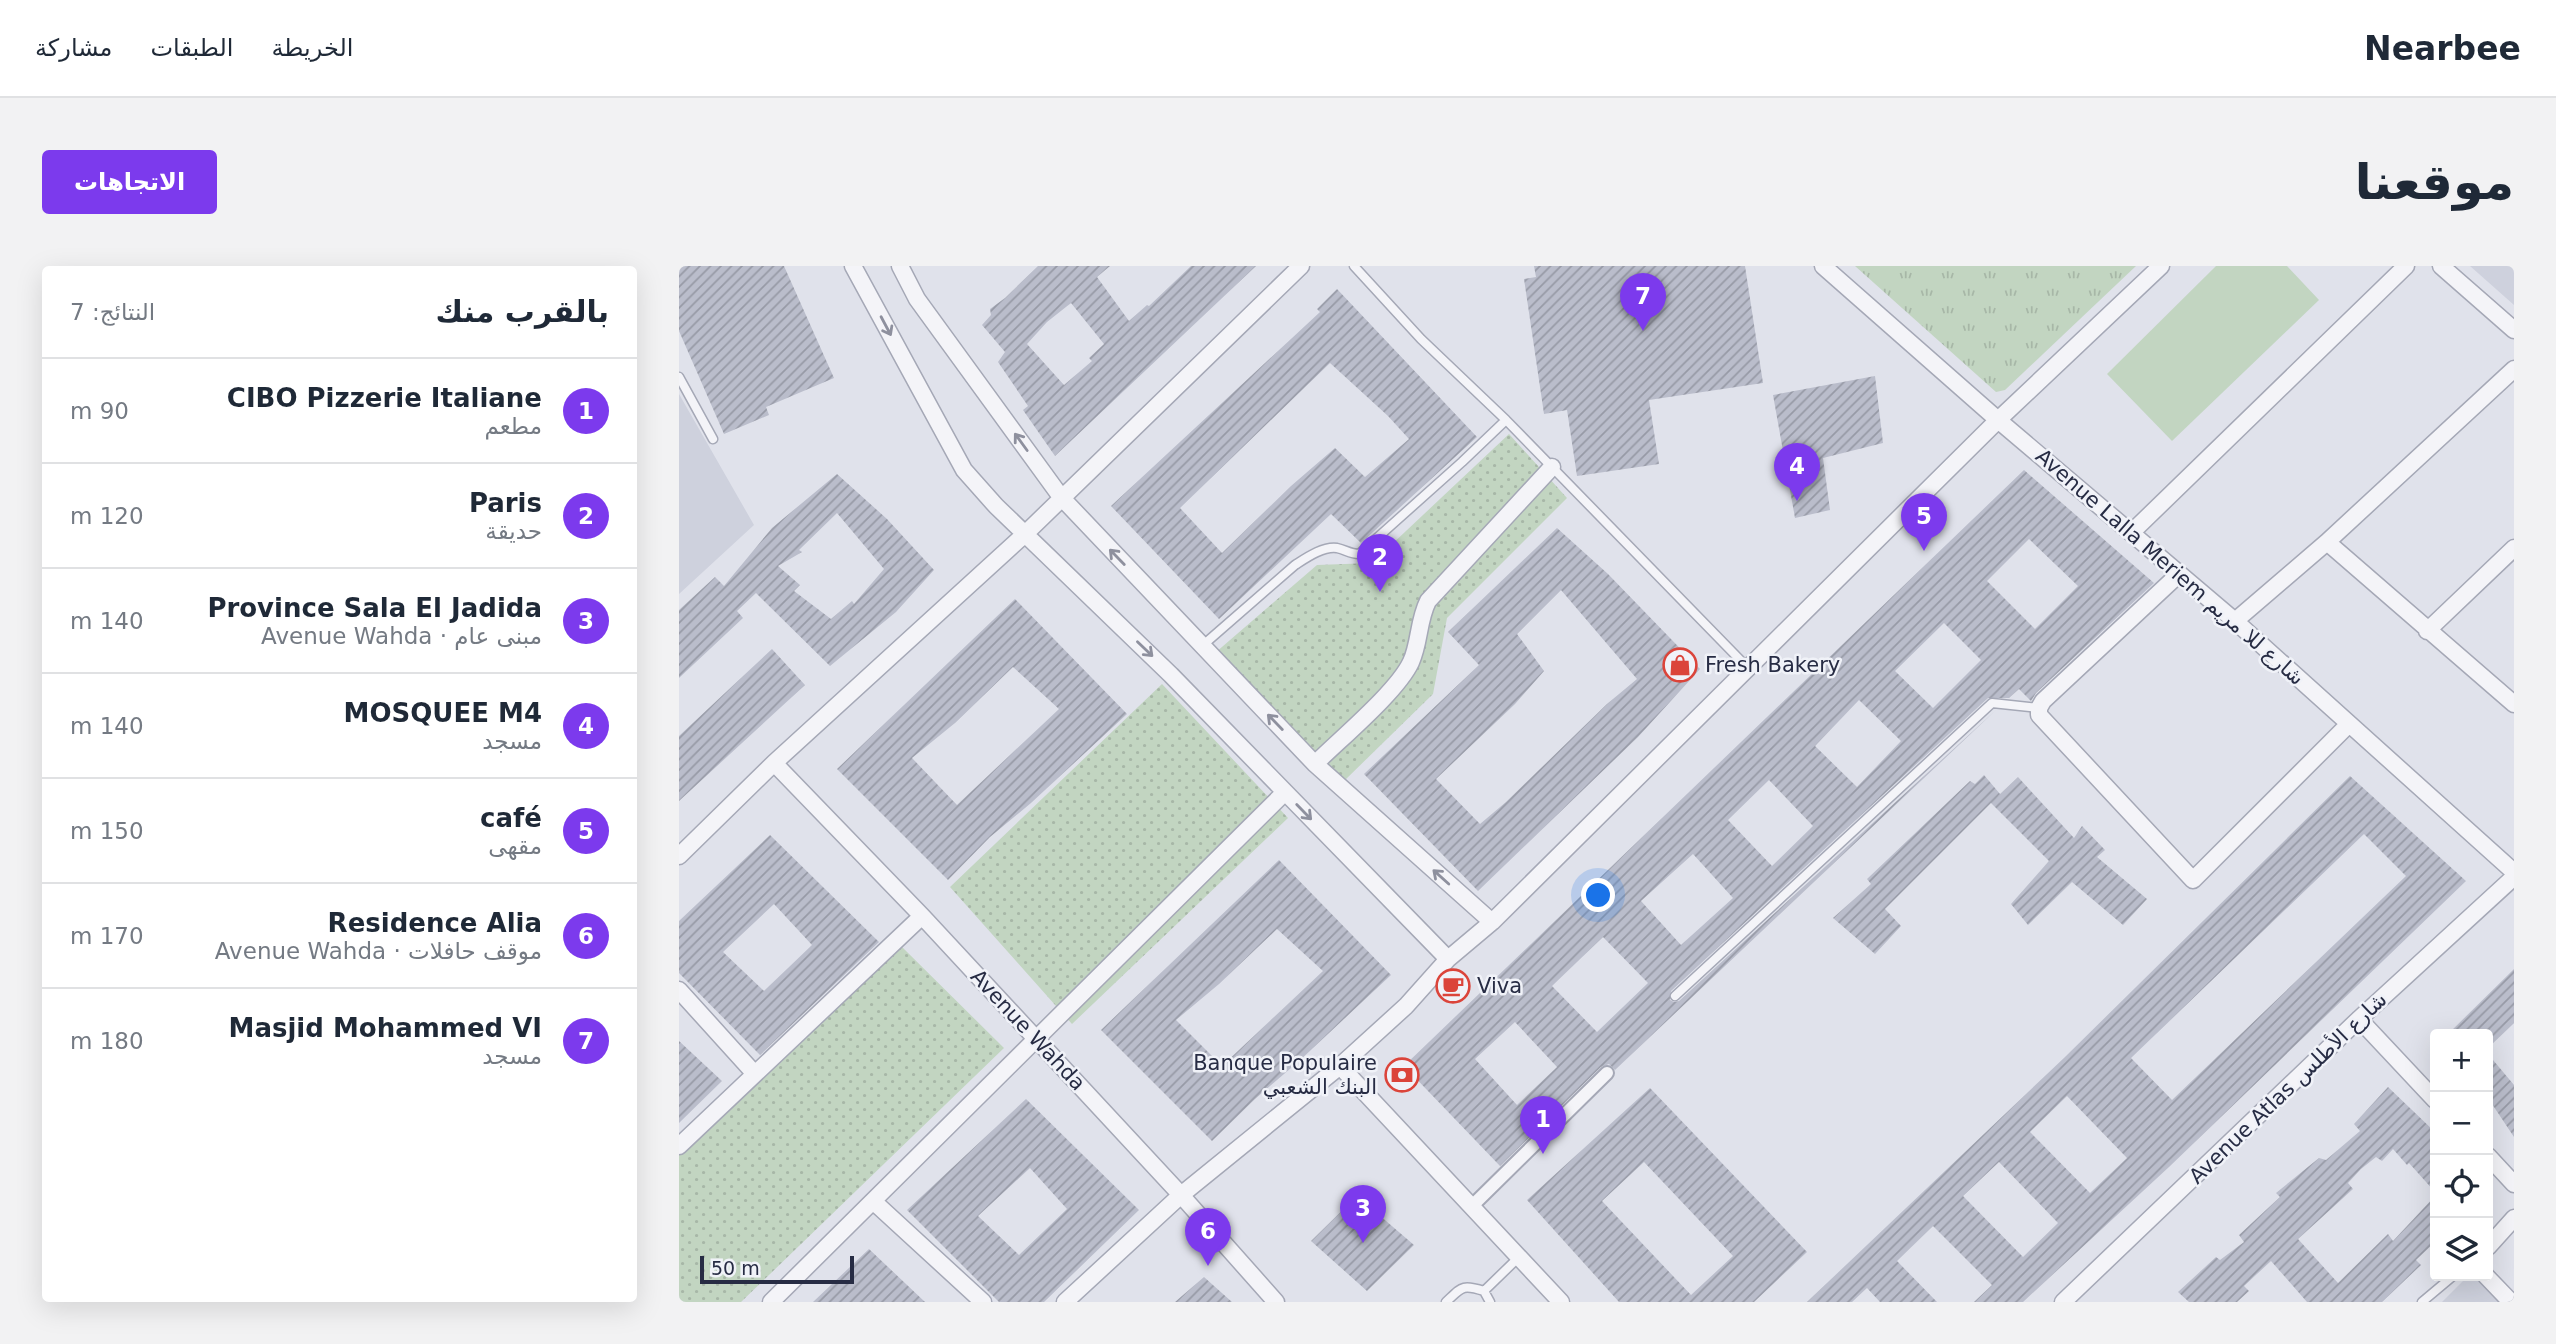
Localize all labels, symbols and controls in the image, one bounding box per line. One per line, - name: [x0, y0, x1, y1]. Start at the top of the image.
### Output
- text: Nearbee: [2364, 29, 2521, 68]
- text: مشاركة: [35, 34, 112, 62]
- text: الطبقات: [150, 34, 233, 62]
- text: الخريطة: [271, 34, 353, 62]
- button: الاتجاهات: [42, 150, 217, 214]
- text: موقعنا: [2355, 154, 2514, 211]
- pin: 7: [1620, 273, 1666, 331]
- text: بالقرب منك: [436, 294, 609, 329]
- text: النتائج: 7: [70, 299, 155, 325]
- one-way arrow: [880, 315, 893, 336]
- text: CIBO Pizzerie Italiane: [227, 383, 542, 413]
- text: 90 m: [70, 398, 129, 424]
- text: 1: [578, 398, 594, 424]
- text: مطعم: [484, 413, 542, 439]
- one-way arrow: [1014, 433, 1028, 452]
- pin: 4: [1774, 443, 1820, 501]
- street label: Avenue Lalla Meriem شارع للا مريم: [2030, 444, 2309, 691]
- text: Paris: [469, 488, 542, 518]
- pin: 5: [1901, 493, 1947, 551]
- text: 120 m: [70, 503, 144, 529]
- text: 2: [578, 503, 594, 529]
- text: حديقة: [485, 518, 542, 544]
- pin: 2: [1357, 534, 1403, 592]
- one-way arrow: [1109, 549, 1126, 566]
- text: Province Sala El Jadida: [207, 593, 542, 623]
- text: 140 m: [70, 608, 144, 634]
- text: 3: [578, 608, 594, 634]
- text: مبنى عام · Avenue Wahda: [261, 623, 542, 649]
- one-way arrow: [1136, 641, 1153, 658]
- shop icon: Fresh Bakery: [1661, 646, 1699, 684]
- place label: Fresh Bakery: [1705, 653, 1840, 677]
- text: MOSQUEE M4: [344, 698, 542, 728]
- text: 140 m: [70, 713, 144, 739]
- text: 4: [578, 713, 594, 739]
- one-way arrow: [1266, 714, 1283, 731]
- text: مسجد: [482, 728, 542, 754]
- text: café: [480, 803, 542, 833]
- one-way arrow: [1295, 803, 1312, 820]
- text: 150 m: [70, 818, 144, 844]
- text: 5: [578, 818, 594, 844]
- text: مقهى: [488, 833, 542, 859]
- one-way arrow: [1432, 869, 1450, 885]
- your location: [1581, 878, 1615, 912]
- text: Residence Alia: [328, 908, 542, 938]
- text: 170 m: [70, 923, 144, 949]
- text: 6: [578, 923, 594, 949]
- text: موقف حافلات · Avenue Wahda: [215, 938, 542, 964]
- street label: Avenue Wahda: [966, 965, 1090, 1095]
- cafe icon: Viva: [1434, 967, 1472, 1005]
- place label: Viva: [1477, 974, 1522, 998]
- street label: Avenue Atlas شارع الأطلس: [2184, 987, 2392, 1189]
- text: Masjid Mohammed VI: [229, 1013, 542, 1043]
- text: 180 m: [70, 1028, 144, 1054]
- text: 7: [578, 1028, 594, 1054]
- map controls: [2430, 1029, 2493, 1281]
- button: +: [2430, 1029, 2493, 1092]
- text: مسجد: [482, 1043, 542, 1069]
- place label: Banque Populaire البنك الشعبي: [1193, 1051, 1377, 1099]
- bank icon: Banque Populaire البنك الشعبي: [1383, 1056, 1421, 1094]
- button: −: [2430, 1092, 2493, 1155]
- pin: 1: [1520, 1096, 1566, 1154]
- button: locate: [2430, 1155, 2493, 1218]
- pin: 3: [1340, 1185, 1386, 1243]
- pin: 6: [1185, 1208, 1231, 1266]
- button: layers: [2430, 1218, 2493, 1281]
- scale bar: [700, 1253, 854, 1285]
- text: 50 m: [711, 1257, 760, 1279]

